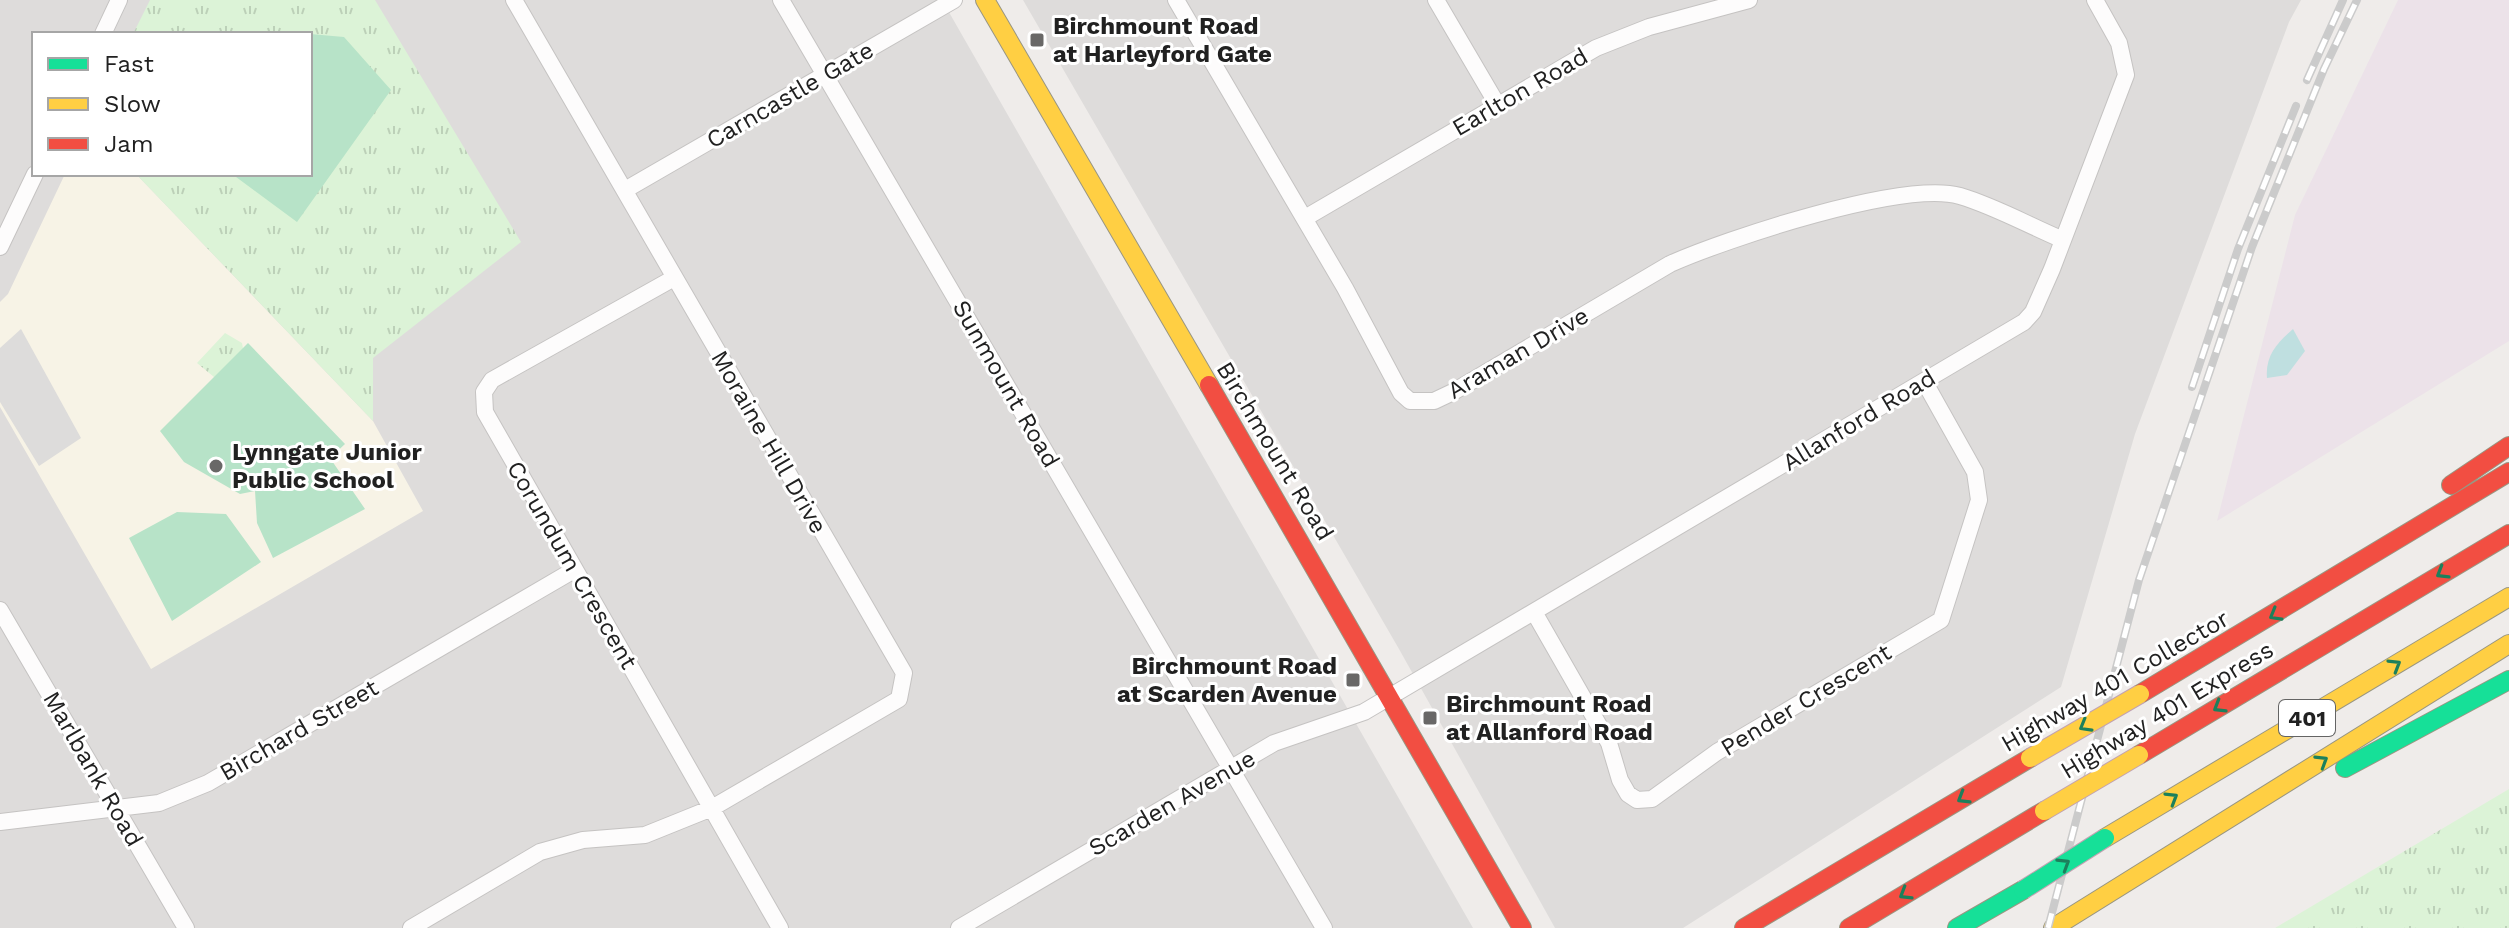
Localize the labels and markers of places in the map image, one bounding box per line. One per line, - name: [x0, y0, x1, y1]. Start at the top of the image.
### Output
- place label: Birchmount Road at Harleyford Gate: [1053, 12, 1272, 68]
- marker: Birchmount Road at Harleyford Gate: [1028, 31, 1046, 49]
- place label: Lynngate Junior Public School: [232, 438, 422, 494]
- marker: Lynngate Junior Public School: [207, 457, 225, 475]
- place label: Birchmount Road at Scarden Avenue: [1117, 652, 1337, 708]
- marker: Birchmount Road at Scarden Avenue: [1344, 671, 1362, 689]
- place label: Birchmount Road at Allanford Road: [1446, 690, 1653, 746]
- marker: Birchmount Road at Allanford Road: [1421, 709, 1439, 727]

